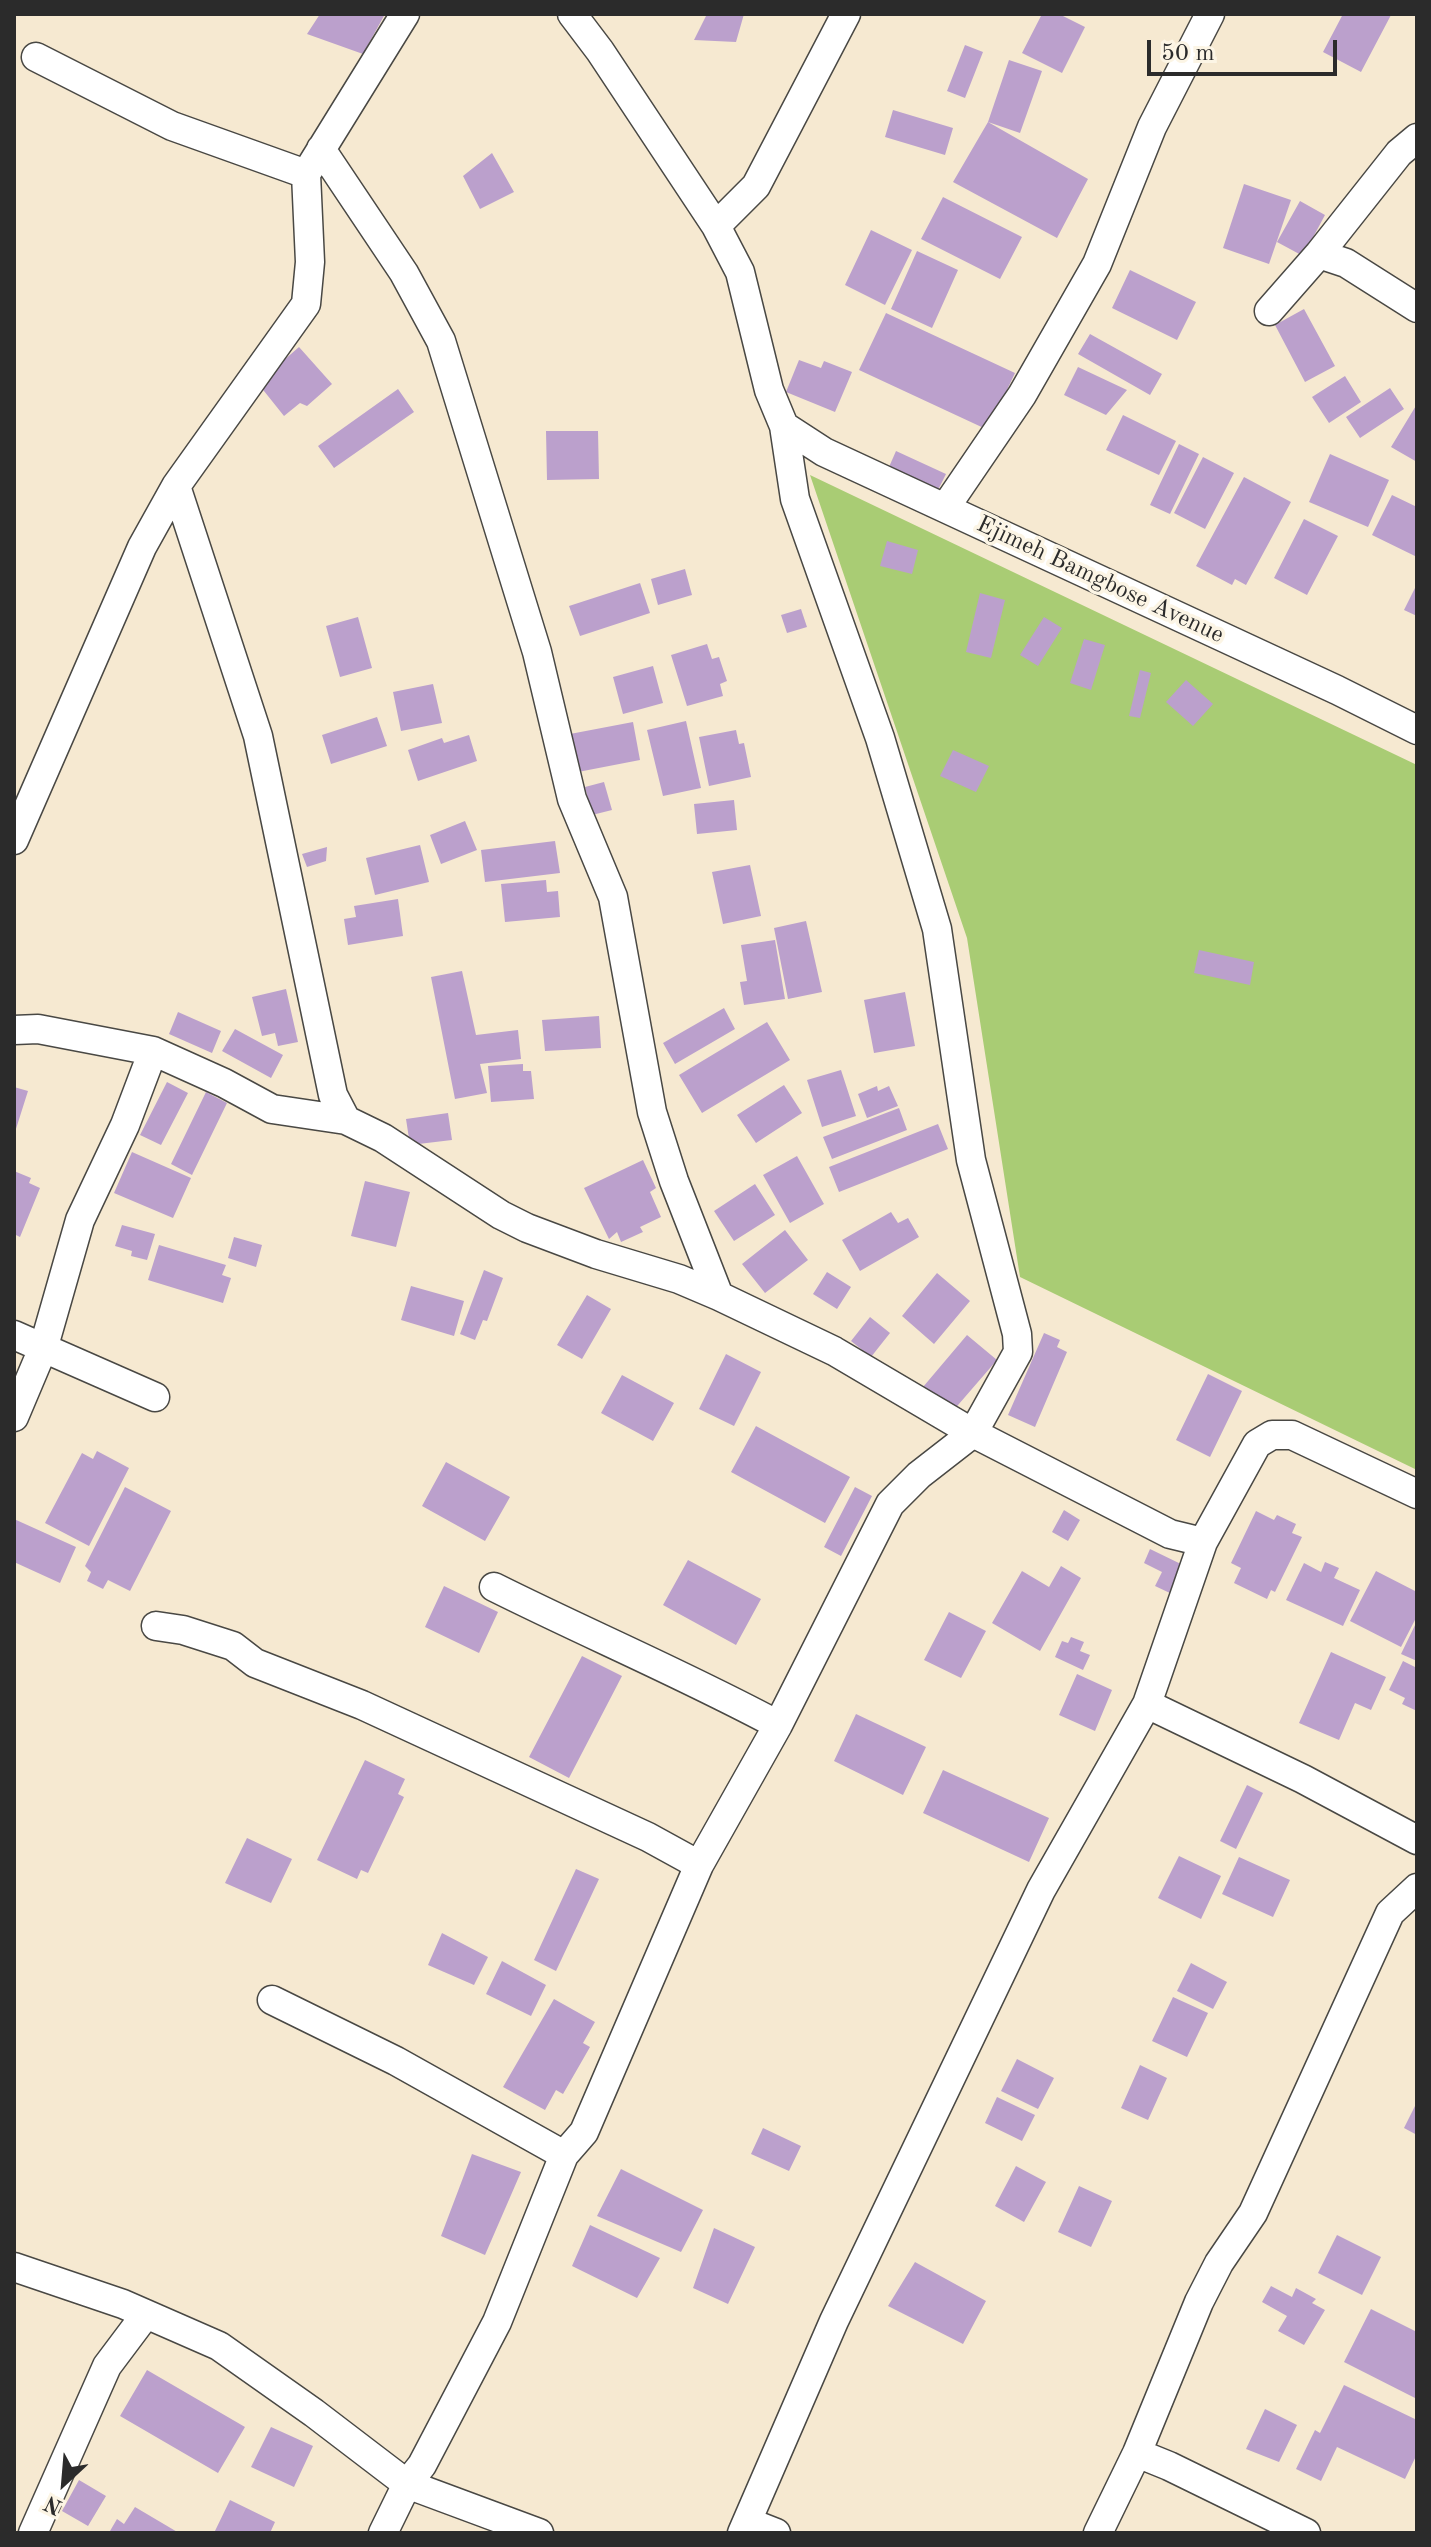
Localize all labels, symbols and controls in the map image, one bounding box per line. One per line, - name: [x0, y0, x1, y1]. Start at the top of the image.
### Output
- scale bar: [1151, 24, 1341, 74]
- text: 50 m: [1161, 42, 1215, 66]
- street label: Ejimeh Bamgbose Avenue: [972, 510, 1228, 650]
- north arrow: [24, 2443, 104, 2523]
- text: N: [41, 2491, 66, 2518]

